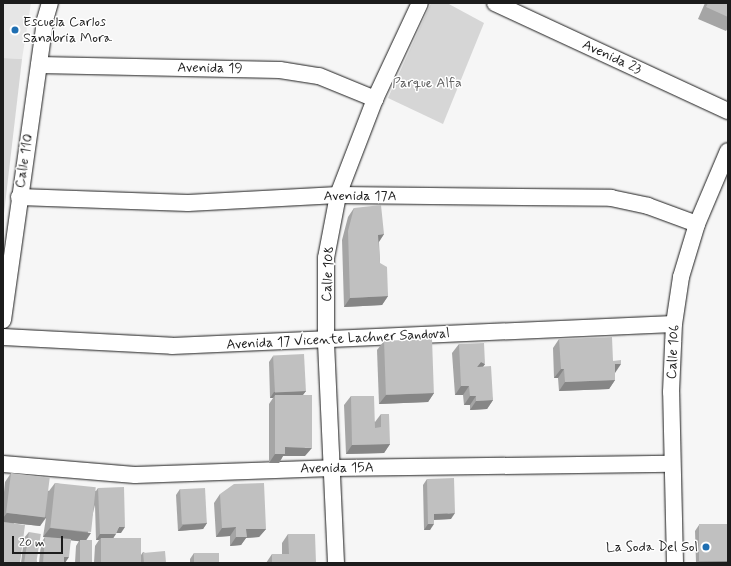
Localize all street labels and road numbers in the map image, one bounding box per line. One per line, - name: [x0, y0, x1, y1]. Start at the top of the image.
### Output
- street label: Avenida 23: [580, 36, 644, 78]
- street label: Avenida 19: [177, 59, 243, 77]
- street label: Calle 110: [11, 133, 37, 189]
- street label: Avenida 17A: [323, 188, 397, 204]
- street label: Calle 108: [318, 246, 338, 302]
- street label: Calle 106: [663, 324, 683, 380]
- street label: Avenida 17 Vicente Lachner Sandoval: [224, 325, 452, 353]
- street label: Avenida 15A: [300, 459, 374, 477]

